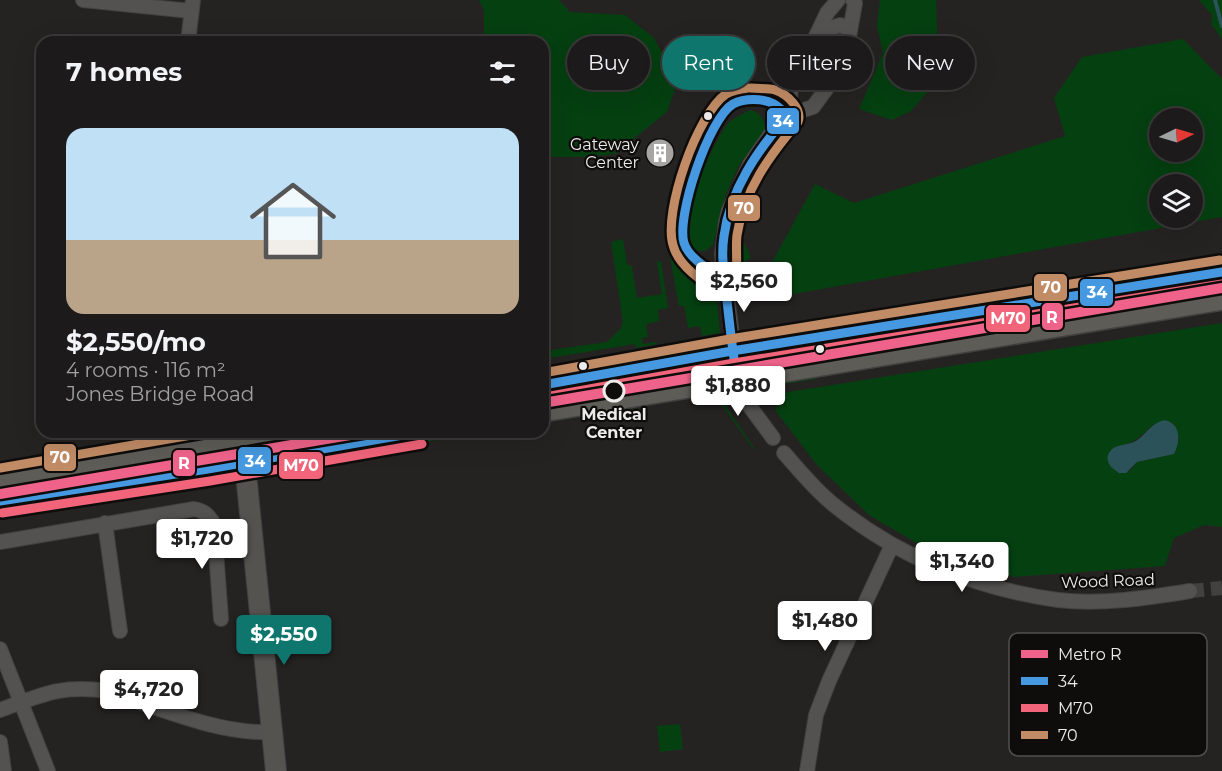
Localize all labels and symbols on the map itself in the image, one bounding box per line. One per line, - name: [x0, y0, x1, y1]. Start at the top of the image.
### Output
- line badge: 34: [766, 107, 800, 135]
- north arrow: [1149, 108, 1203, 162]
- unlabelled marker: [702, 110, 714, 122]
- text: 34: [772, 112, 793, 131]
- place label: Gateway Center: [570, 135, 639, 172]
- building icon: Gateway Center: [644, 137, 676, 169]
- line badge: 70: [727, 194, 761, 222]
- text: 70: [734, 199, 754, 218]
- pin: $2,560: [695, 262, 793, 313]
- line badge: 70: [1033, 273, 1068, 302]
- text: 70: [1041, 278, 1061, 297]
- line badge: 34: [1079, 278, 1114, 307]
- text: 34: [1086, 283, 1107, 302]
- line badge: R: [1041, 302, 1064, 331]
- line badge: M70: [985, 304, 1031, 333]
- text: R: [1046, 308, 1058, 327]
- text: M70: [990, 309, 1026, 328]
- unlabelled marker: [814, 343, 826, 355]
- unlabelled marker: [577, 360, 589, 372]
- pin: $1,880: [689, 366, 787, 417]
- marker: Medical Center: [603, 380, 625, 402]
- place label: Medical Center: [581, 405, 647, 442]
- line badge: 70: [43, 443, 77, 472]
- line badge: 34: [237, 446, 272, 475]
- text: 70: [50, 448, 70, 467]
- line badge: R: [172, 449, 196, 477]
- line badge: M70: [278, 451, 324, 480]
- text: 34: [244, 452, 265, 471]
- text: R: [178, 454, 190, 473]
- text: M70: [283, 456, 319, 475]
- pin: $1,720: [153, 519, 251, 570]
- pin: $1,340: [913, 542, 1011, 593]
- street label: Wood Road: [1061, 570, 1155, 592]
- pin: $1,480: [776, 601, 874, 652]
- pin: $2,550: [235, 615, 333, 666]
- legend: [1009, 633, 1207, 756]
- text: Metro R: [1058, 645, 1121, 664]
- pin: $4,720: [100, 670, 198, 721]
- text: 34: [1058, 672, 1078, 691]
- text: M70: [1058, 699, 1093, 718]
- text: 70: [1058, 726, 1078, 745]

